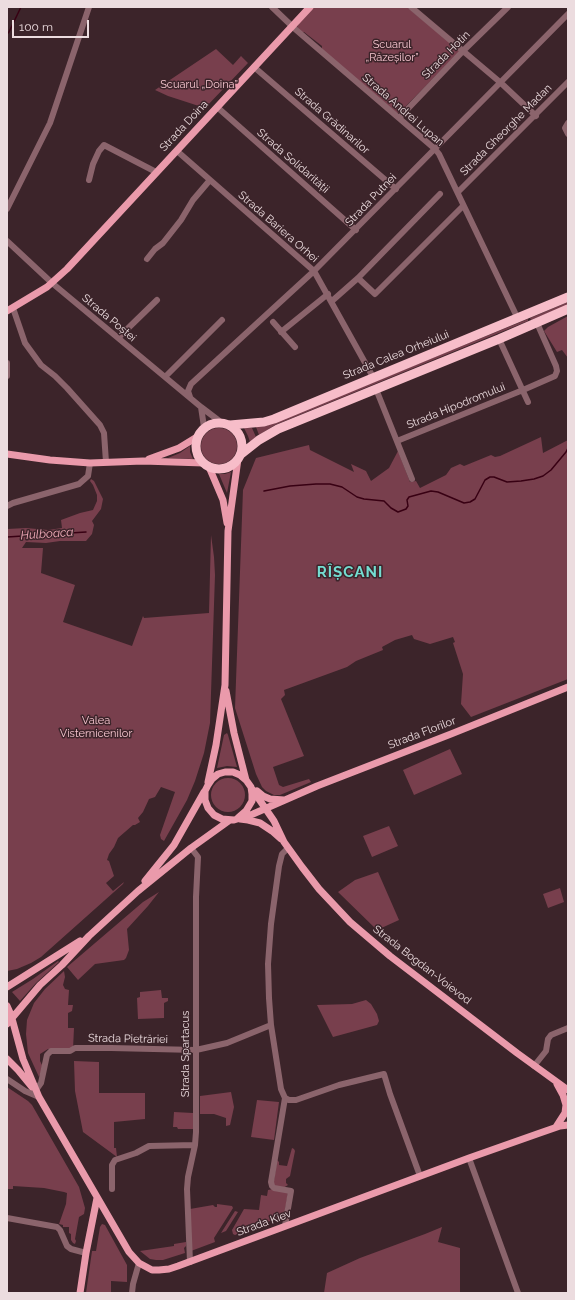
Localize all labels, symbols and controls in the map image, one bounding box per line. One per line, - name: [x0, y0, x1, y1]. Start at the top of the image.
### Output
- scale bar: [14, 12, 91, 38]
- text: 100 m: [19, 20, 53, 34]
- street label: Strada Hotin: [419, 28, 473, 82]
- park label: Scuarul „Răzeșilor”: [365, 38, 419, 64]
- street label: Strada Andrei Lupan: [359, 71, 447, 149]
- park label: Scuarul „Doina”: [160, 78, 238, 92]
- street label: Strada Gheorghe Madan: [457, 81, 555, 179]
- street label: Strada Grădinarilor: [292, 85, 372, 157]
- street label: Strada Doina: [157, 98, 211, 154]
- street label: Strada Solidarității: [254, 126, 332, 196]
- street label: Strada Putnei: [343, 171, 399, 229]
- street label: Strada Bariera Orhei: [235, 189, 321, 265]
- street label: Strada Poștei: [79, 291, 139, 345]
- street label: Strada Calea Orheiului: [341, 328, 451, 382]
- street label: Strada Hipodromului: [405, 380, 507, 432]
- water label: Hulboaca: [20, 525, 74, 543]
- district label: RÎȘCANI: [317, 563, 383, 581]
- park label: Valea Visternicenilor: [60, 714, 132, 740]
- street label: Strada Florilor: [386, 714, 458, 752]
- street label: Strada Bogdan-Voievod: [370, 923, 474, 1007]
- street label: Strada Spartacus: [179, 1011, 193, 1097]
- street label: Strada Pietrăriei: [88, 1032, 168, 1046]
- street label: Strada Kiev: [235, 1207, 293, 1239]

